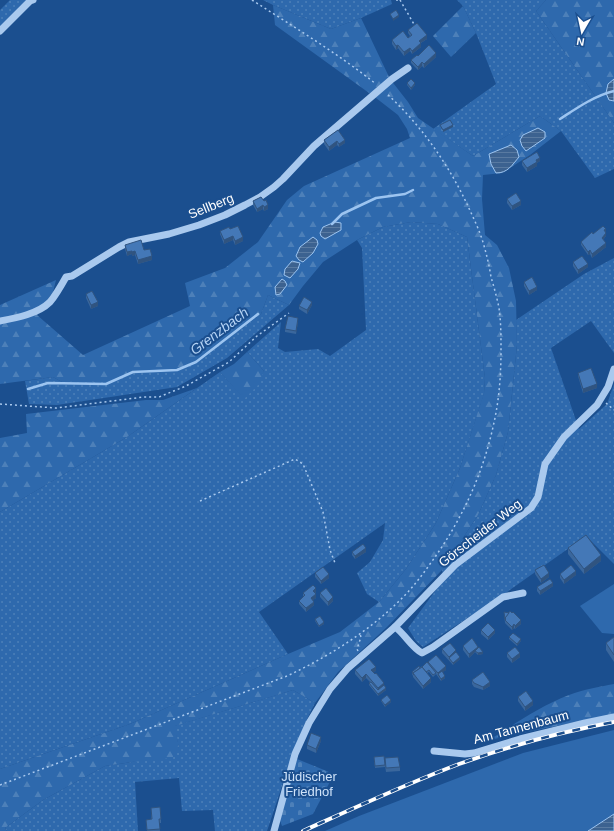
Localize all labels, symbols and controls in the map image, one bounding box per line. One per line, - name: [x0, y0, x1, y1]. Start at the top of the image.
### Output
- north arrow: [562, 12, 602, 52]
- text: N: [576, 35, 585, 48]
- street label: Sellberg: [186, 190, 236, 222]
- water label: Grenzbach: [187, 304, 251, 358]
- street label: Görscheider Weg: [436, 496, 524, 570]
- street label: Am Tannenbaum: [472, 707, 570, 747]
- park label: Jüdischer Friedhof: [281, 769, 337, 799]

